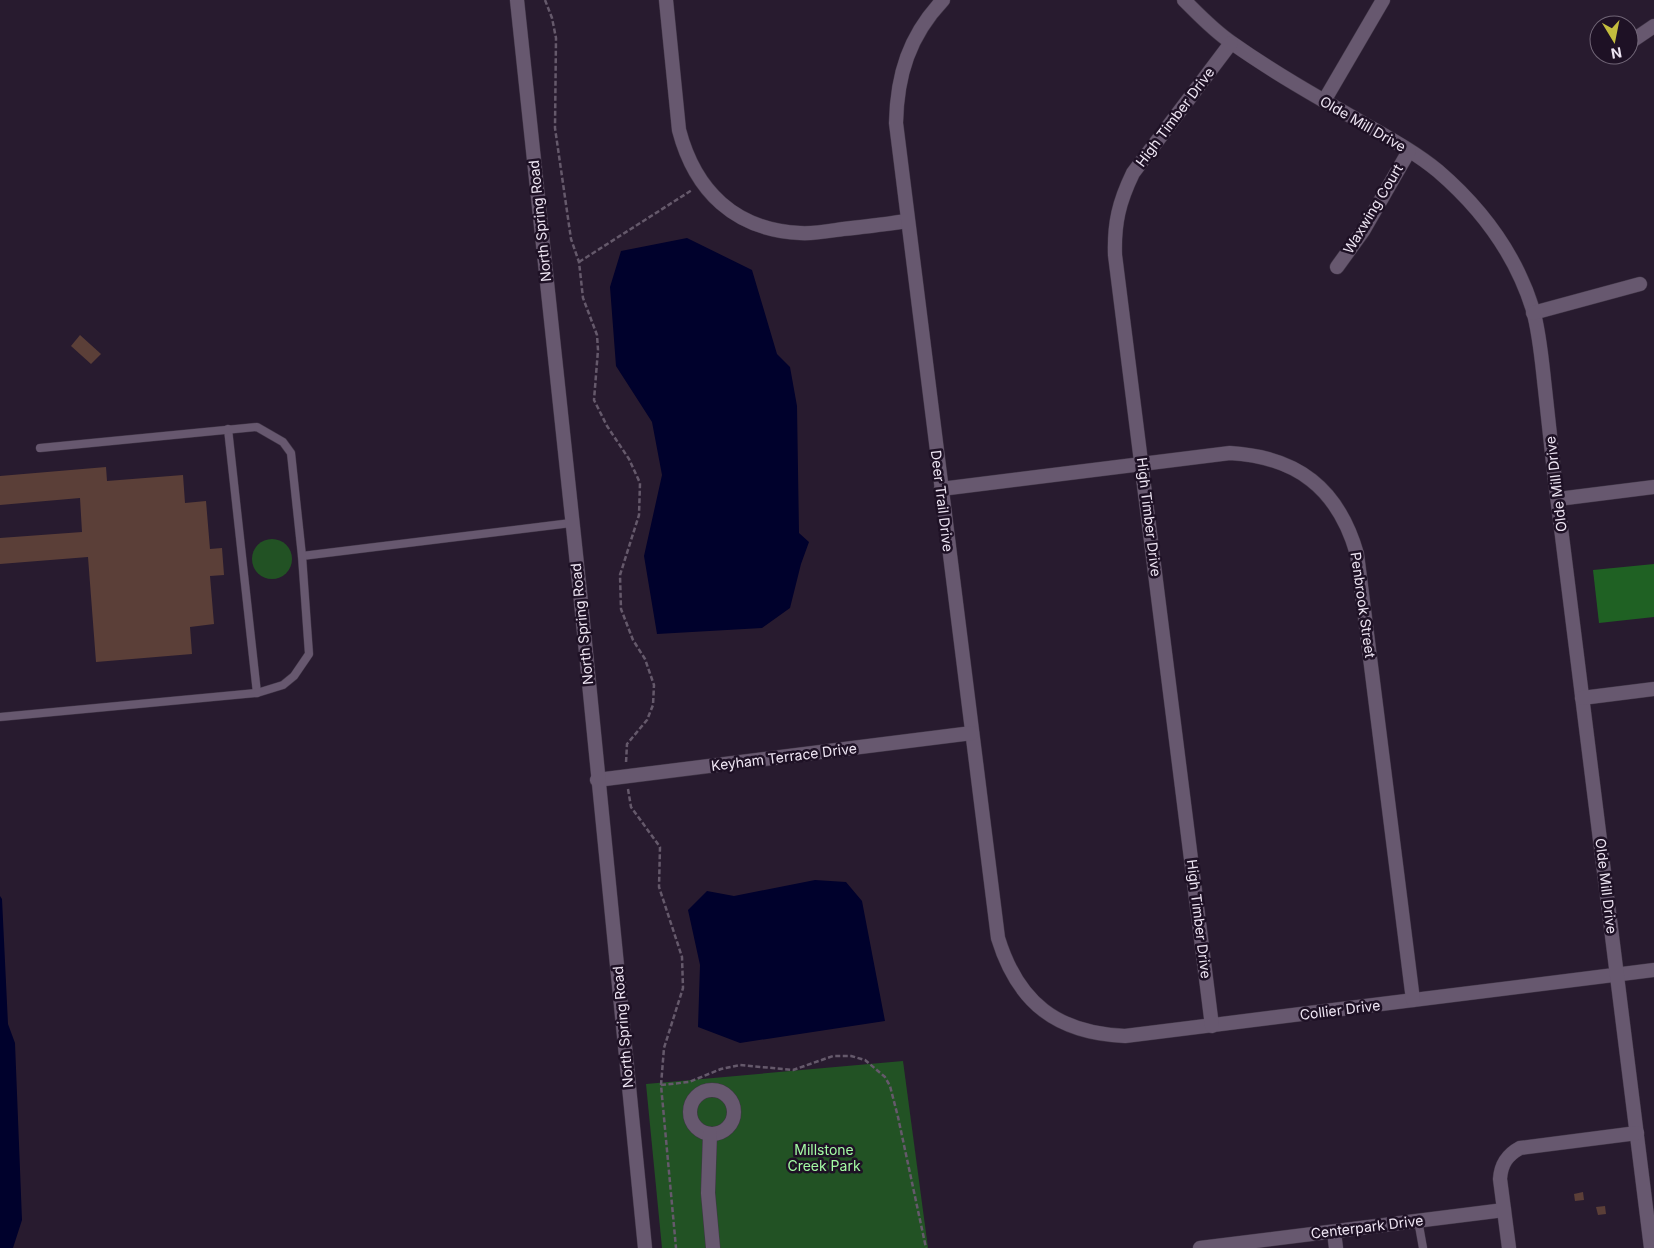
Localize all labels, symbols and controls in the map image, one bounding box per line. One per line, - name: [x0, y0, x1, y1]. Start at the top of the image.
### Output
- north arrow: [1589, 15, 1639, 65]
- text: N: [1610, 44, 1623, 63]
- street label: High Timber Drive: [1132, 64, 1217, 170]
- street label: Olde Mill Drive: [1317, 92, 1409, 155]
- street label: North Spring Road: [525, 159, 554, 283]
- street label: Waxwing Court: [1339, 161, 1406, 256]
- street label: Olde Mill Drive: [1541, 435, 1570, 533]
- street label: Deer Trail Drive: [928, 449, 957, 553]
- street label: High Timber Drive: [1134, 456, 1165, 578]
- street label: Penbrook Street: [1348, 551, 1379, 659]
- street label: North Spring Road: [567, 562, 596, 686]
- street label: Keyham Terrace Drive: [710, 739, 858, 774]
- street label: Olde Mill Drive: [1592, 837, 1621, 935]
- street label: High Timber Drive: [1184, 858, 1215, 980]
- street label: North Spring Road: [609, 965, 636, 1089]
- street label: Collier Drive: [1299, 996, 1381, 1023]
- park label: Millstone Creek Park: [787, 1141, 861, 1174]
- street label: Centerpark Drive: [1310, 1211, 1424, 1242]

